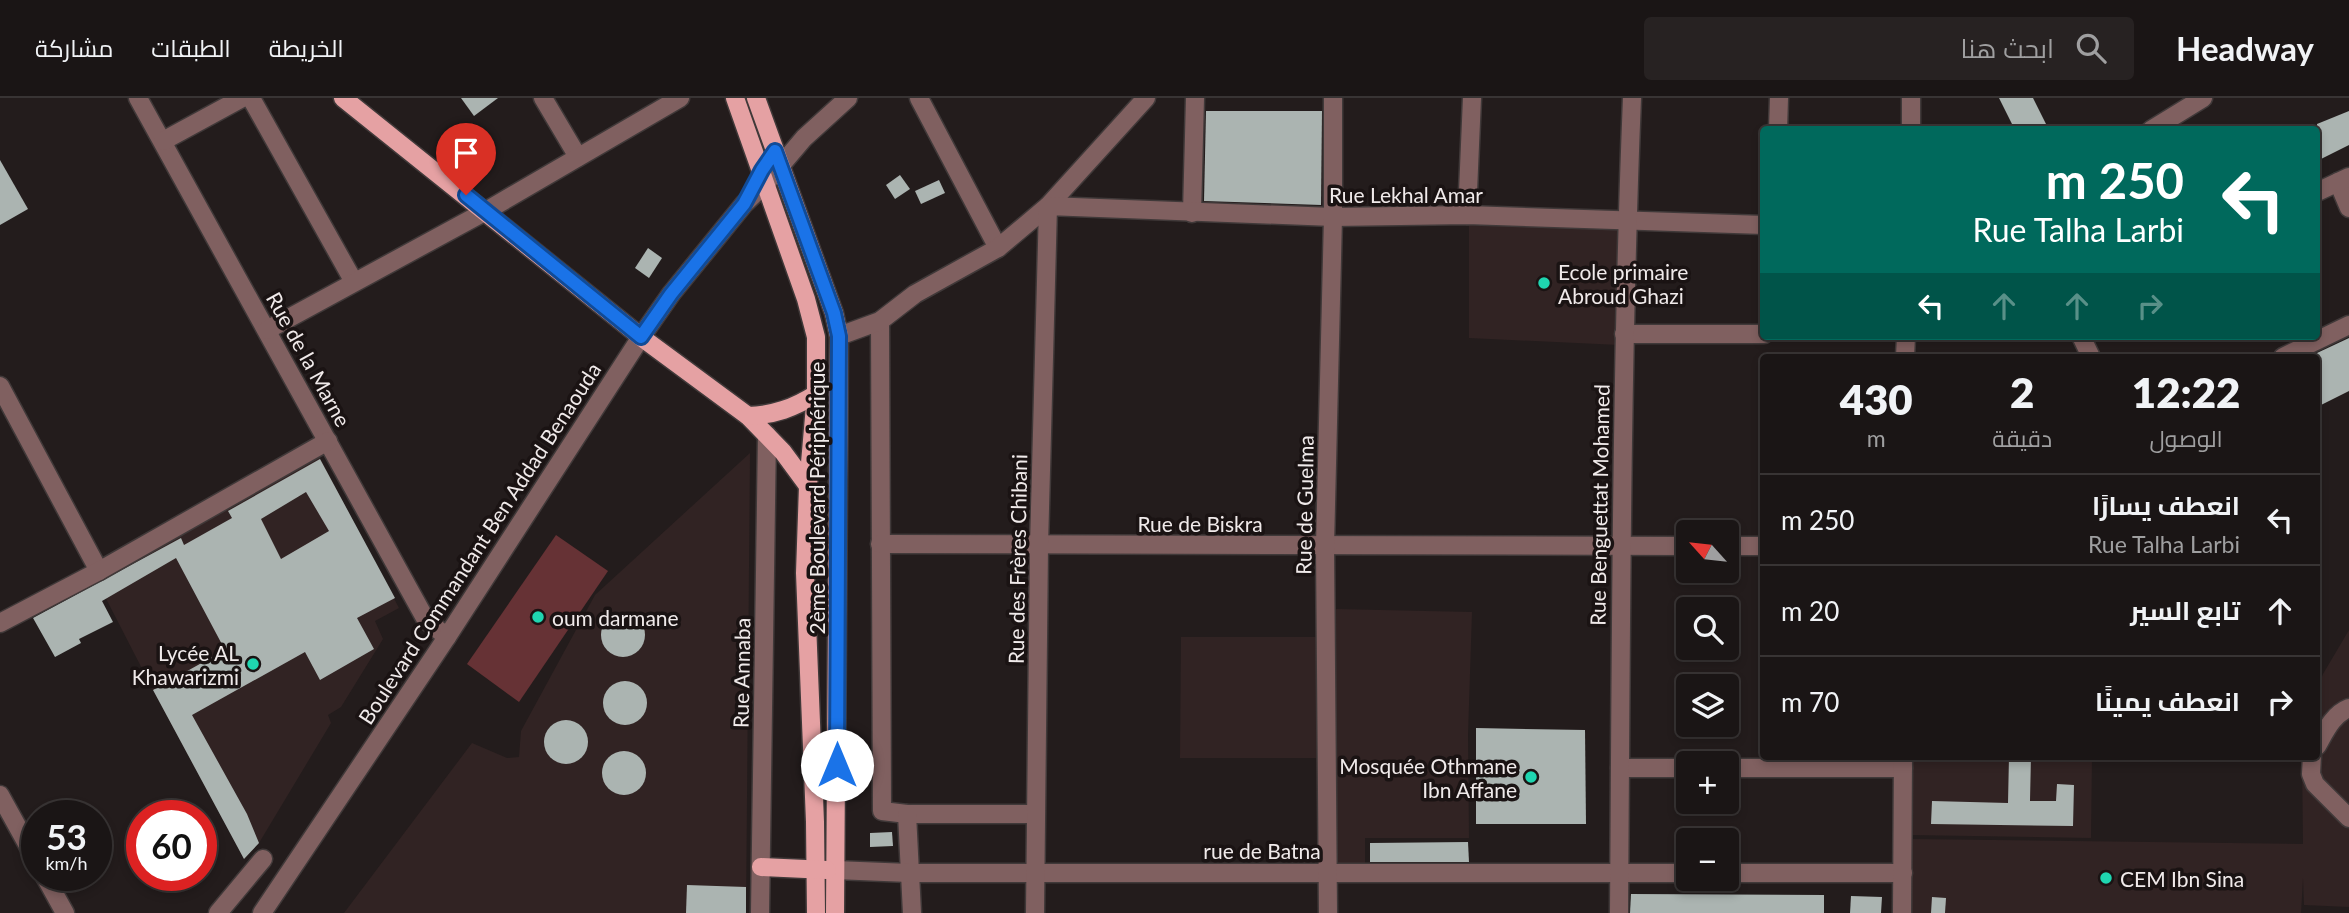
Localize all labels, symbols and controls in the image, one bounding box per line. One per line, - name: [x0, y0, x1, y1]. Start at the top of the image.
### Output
- search box: [1644, 17, 2134, 80]
- text: Headway: [2176, 28, 2314, 68]
- icon: search: [2072, 29, 2110, 67]
- text: ابحث هنا: [1961, 32, 2054, 64]
- text: مشاركة: [35, 33, 113, 62]
- text: الطبقات: [151, 33, 231, 62]
- text: الخريطة: [269, 33, 344, 62]
- pin: [436, 123, 496, 195]
- icon: arrive: [447, 134, 485, 172]
- text: 250 m: [2046, 151, 2184, 209]
- icon: left: [2208, 154, 2299, 245]
- street label: Rue Lekhal Amar: [1329, 182, 1483, 207]
- text: Rue Talha Larbi: [1972, 210, 2184, 249]
- place label: Ecole primaire Abroud Ghazi: [1558, 259, 1688, 308]
- marker: Ecole primaire Abroud Ghazi: [1536, 275, 1552, 291]
- street label: Rue de la Marne: [262, 287, 356, 431]
- icon: left: [1912, 287, 1950, 325]
- icon: ahead: [1985, 287, 2023, 325]
- icon: ahead: [2058, 287, 2096, 325]
- icon: right: [2131, 287, 2169, 325]
- street label: Boulevard Commandant Ben Addad Benaouda: [353, 358, 605, 728]
- street label: 2ème Boulevard Périphérique: [804, 362, 829, 634]
- text: 2: [2010, 367, 2034, 417]
- text: 12:22: [2132, 367, 2240, 417]
- text: 430: [1840, 374, 1913, 424]
- street label: Rue Benguettat Mohamed: [1584, 384, 1614, 626]
- text: m: [1867, 424, 1886, 452]
- text: دقيقة: [1992, 424, 2052, 452]
- text: الوصول: [2149, 424, 2223, 452]
- street label: Rue de Guelma: [1290, 435, 1318, 575]
- street label: Rue des Frères Chibani: [1003, 454, 1031, 664]
- text: انعطف يسارًا: [2092, 489, 2240, 521]
- icon: left: [2261, 501, 2299, 539]
- text: 250 m: [1781, 504, 1854, 536]
- street label: Rue de Biskra: [1137, 511, 1263, 536]
- north arrow: [1676, 520, 1740, 583]
- map controls: [1676, 520, 1739, 891]
- text: Rue Talha Larbi: [2088, 530, 2240, 558]
- icon: ahead: [2261, 592, 2299, 630]
- text: تابع السير: [2130, 594, 2240, 626]
- text: 20 m: [1781, 595, 1839, 627]
- button: search: [1676, 597, 1739, 660]
- place label: oum darmane: [552, 605, 679, 630]
- marker: oum darmane: [530, 609, 546, 625]
- street label: Rue Annaba: [728, 618, 754, 728]
- place label: Lycée AL Khawarizmi: [132, 640, 239, 689]
- marker: Lycée AL Khawarizmi: [245, 656, 261, 672]
- button: layers: [1676, 674, 1739, 737]
- icon: right: [2261, 683, 2299, 721]
- text: انعطف يمينًا: [2095, 685, 2240, 717]
- text: 70 m: [1781, 686, 1839, 718]
- position arrow: [800, 728, 874, 802]
- button: +: [1676, 751, 1739, 814]
- place label: Mosquée Othmane Ibn Affane: [1339, 753, 1517, 802]
- marker: Mosquée Othmane Ibn Affane: [1523, 769, 1539, 785]
- speed limit sign: 60: [126, 800, 217, 891]
- text: 53: [46, 815, 87, 857]
- button: −: [1676, 828, 1739, 891]
- street label: rue de Batna: [1203, 838, 1321, 863]
- text: km/h: [45, 852, 88, 874]
- place label: CEM Ibn Sina: [2120, 866, 2244, 891]
- marker: CEM Ibn Sina: [2098, 870, 2114, 886]

